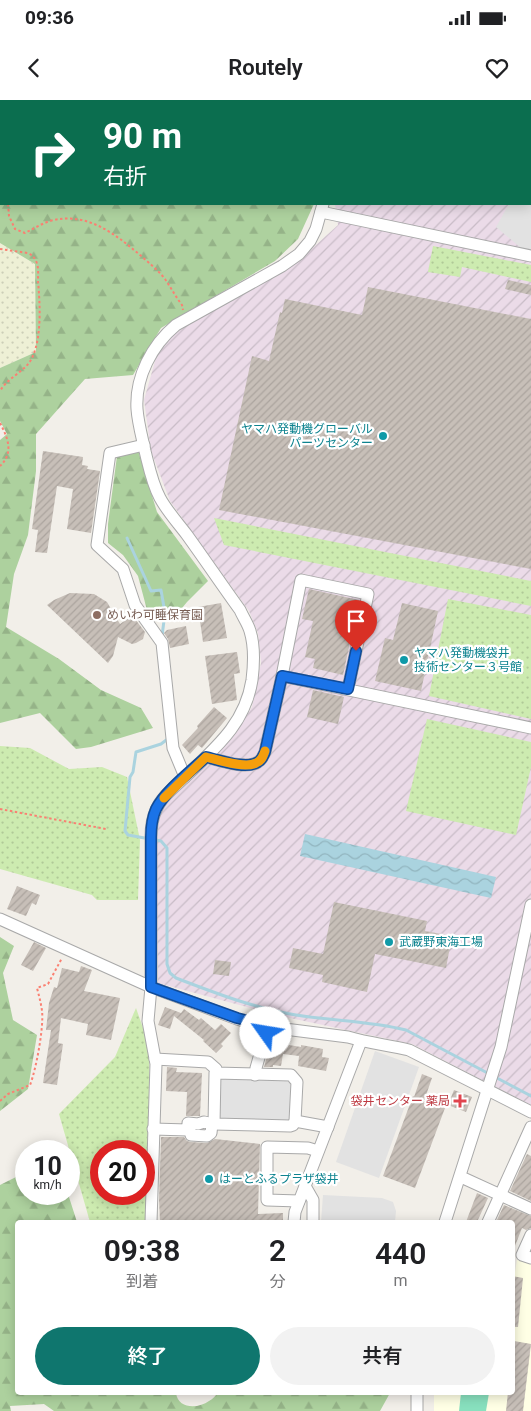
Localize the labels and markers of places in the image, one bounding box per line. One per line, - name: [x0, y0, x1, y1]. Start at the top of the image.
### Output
- place label: ヤマハ発動機グローバル パーツセンター: [241, 422, 373, 450]
- marker: ヤマハ発動機グローバル パーツセンター: [377, 430, 389, 442]
- pin: [335, 600, 377, 651]
- place label: めいわ可睡保育園: [107, 608, 203, 622]
- marker: めいわ可睡保育園: [91, 609, 103, 621]
- place label: ヤマハ発動機袋井 技術センター３号館: [414, 646, 522, 674]
- marker: ヤマハ発動機袋井 技術センター３号館: [398, 654, 410, 666]
- place label: 武蔵野東海工場: [399, 935, 483, 949]
- marker: 武蔵野東海工場: [383, 936, 395, 948]
- place label: 袋井センター 薬局: [350, 1094, 450, 1108]
- marker: 袋井センター 薬局: [454, 1095, 466, 1107]
- place label: はーとふるプラザ袋井: [219, 1172, 339, 1186]
- marker: はーとふるプラザ袋井: [203, 1173, 215, 1185]

